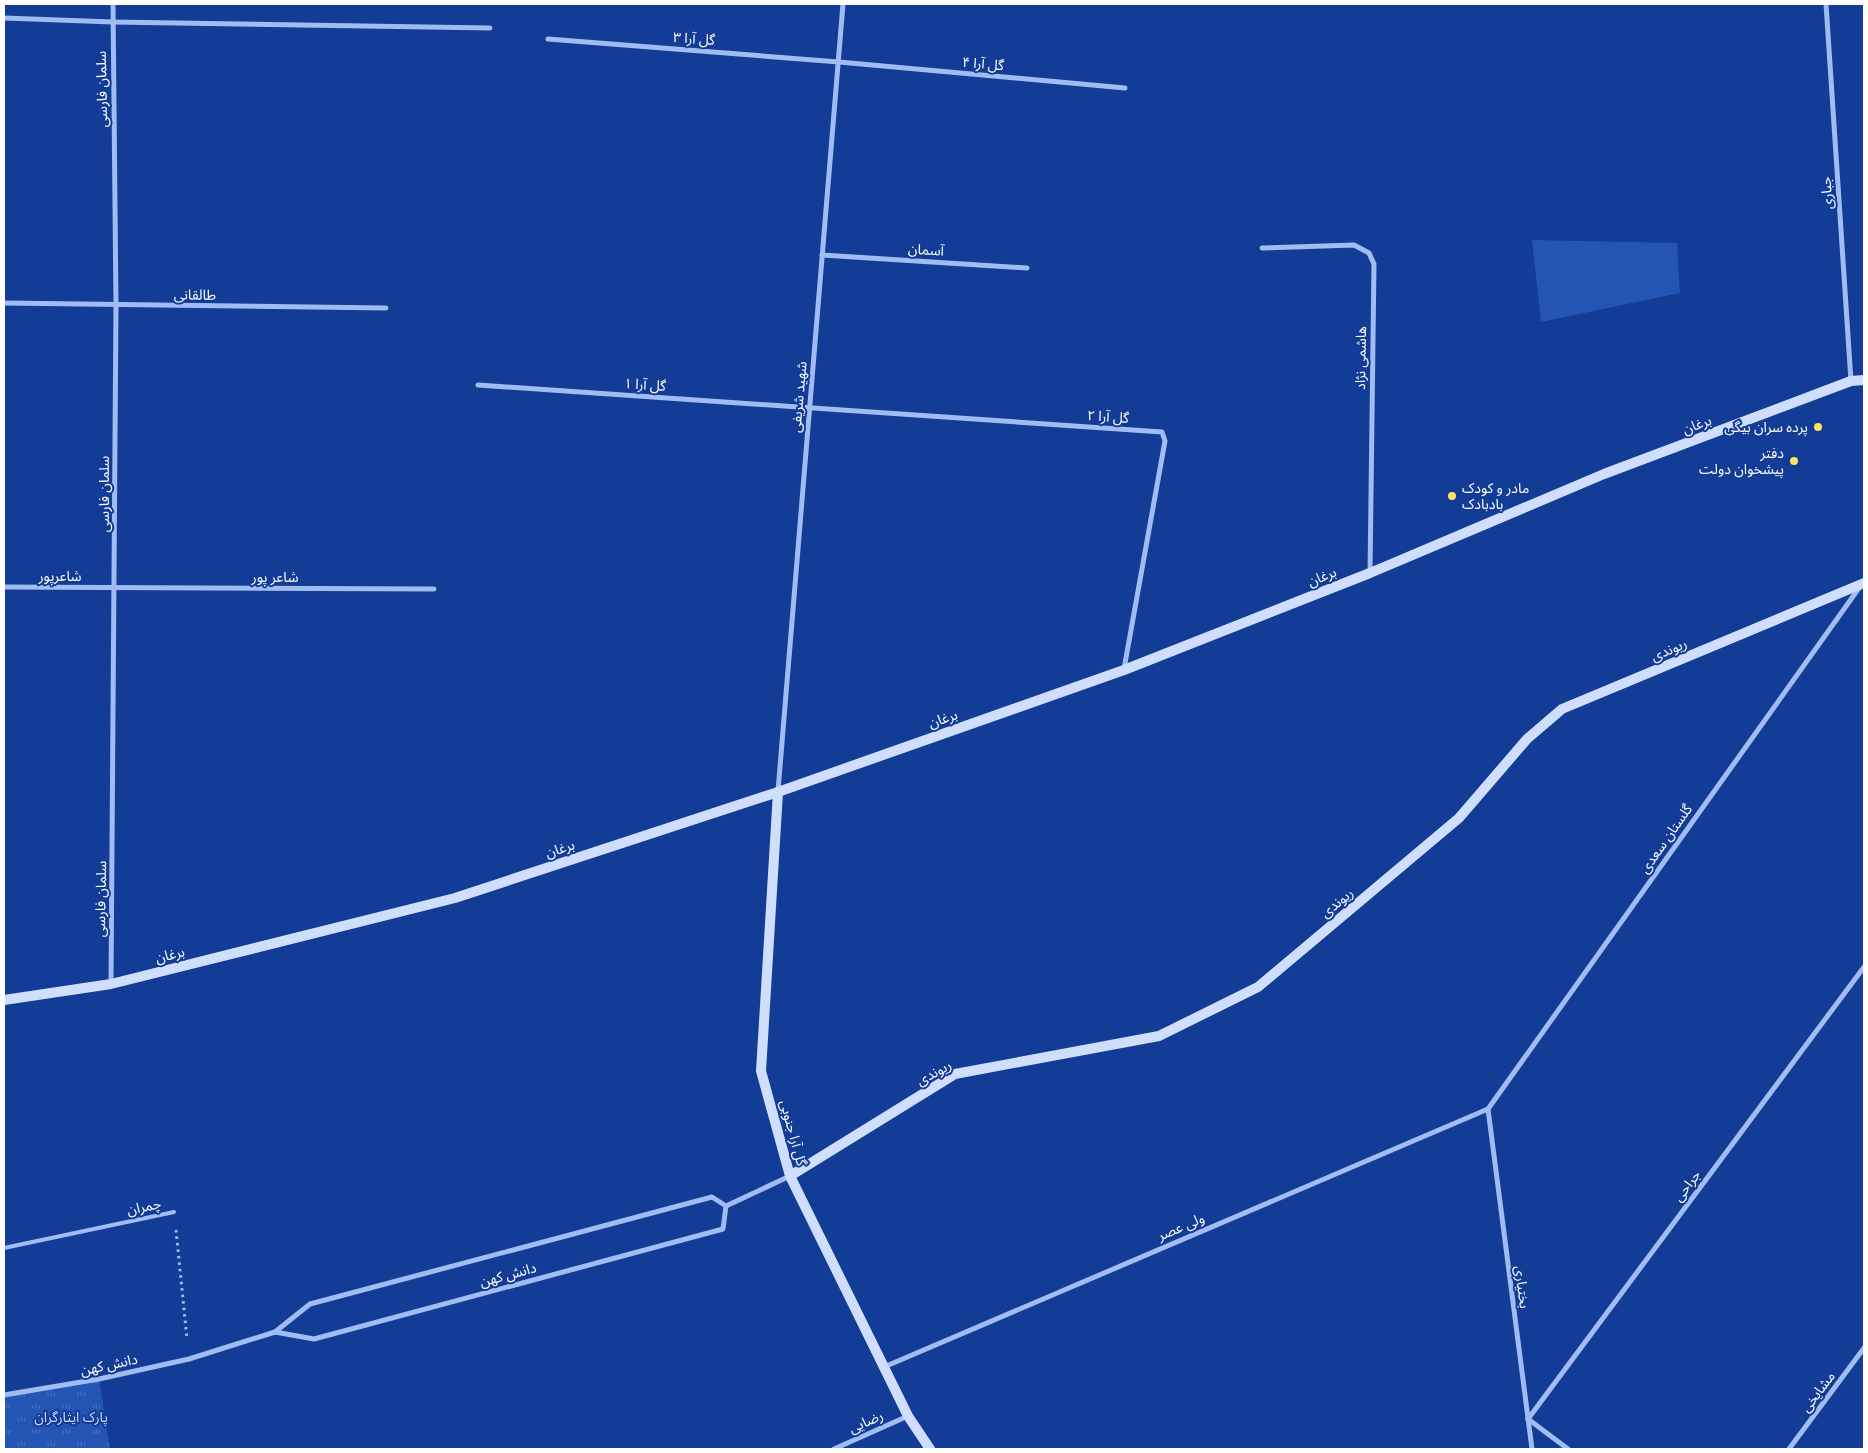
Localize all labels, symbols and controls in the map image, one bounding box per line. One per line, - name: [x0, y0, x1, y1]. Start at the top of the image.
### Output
- street label: گل آرا ۳: [672, 29, 716, 49]
- street label: سلمان فارسی: [93, 51, 111, 127]
- street label: گل آرا ۴: [961, 54, 1005, 74]
- street label: جباری: [1817, 176, 1837, 210]
- street label: آسمان: [907, 240, 945, 260]
- street label: طالقانی: [174, 286, 216, 304]
- street label: هاشمی نژاد: [1352, 326, 1370, 390]
- street label: شهید شریفی: [787, 361, 811, 433]
- street label: گل آرا ۱: [623, 375, 667, 395]
- street label: گل آرا ۲: [1086, 407, 1130, 427]
- street label: برغان: [1680, 412, 1714, 438]
- place label: پرده سران بیگی: [1724, 419, 1808, 437]
- marker: پرده سران بیگی: [1812, 421, 1824, 433]
- place label: دفتر پیشخوان دولت: [1699, 445, 1784, 479]
- marker: دفتر پیشخوان دولت: [1788, 455, 1800, 467]
- street label: سلمان فارسی: [96, 456, 113, 532]
- place label: مادر و کودک بادبادک: [1462, 480, 1529, 513]
- marker: مادر و کودک بادبادک: [1446, 490, 1458, 502]
- street label: برغان: [1305, 563, 1339, 590]
- street label: شاعرپور: [37, 568, 82, 586]
- street label: شاعر پور: [251, 569, 298, 587]
- street label: ریوندی: [1648, 635, 1690, 665]
- street label: برغان: [926, 706, 960, 732]
- street label: گلستان سعدی: [1636, 801, 1696, 877]
- street label: برغان: [543, 836, 577, 862]
- street label: سلمان فارسی: [92, 861, 110, 937]
- street label: ریوندی: [1317, 884, 1357, 922]
- street label: برغان: [154, 943, 187, 967]
- street label: ریوندی: [914, 1057, 954, 1089]
- street label: گل آرا جنوبی: [776, 1098, 810, 1168]
- street label: جراحی: [1670, 1167, 1704, 1205]
- street label: چمران: [125, 1195, 163, 1220]
- street label: ولی عصر: [1154, 1210, 1207, 1245]
- street label: دانش کهن: [478, 1259, 538, 1291]
- street label: بختیاری: [1511, 1265, 1533, 1310]
- street label: دانش کهن: [79, 1351, 139, 1379]
- street label: مشایخی: [1797, 1368, 1839, 1416]
- street label: رضایی: [846, 1407, 886, 1437]
- park label: پارک ایثارگران: [34, 1409, 108, 1427]

